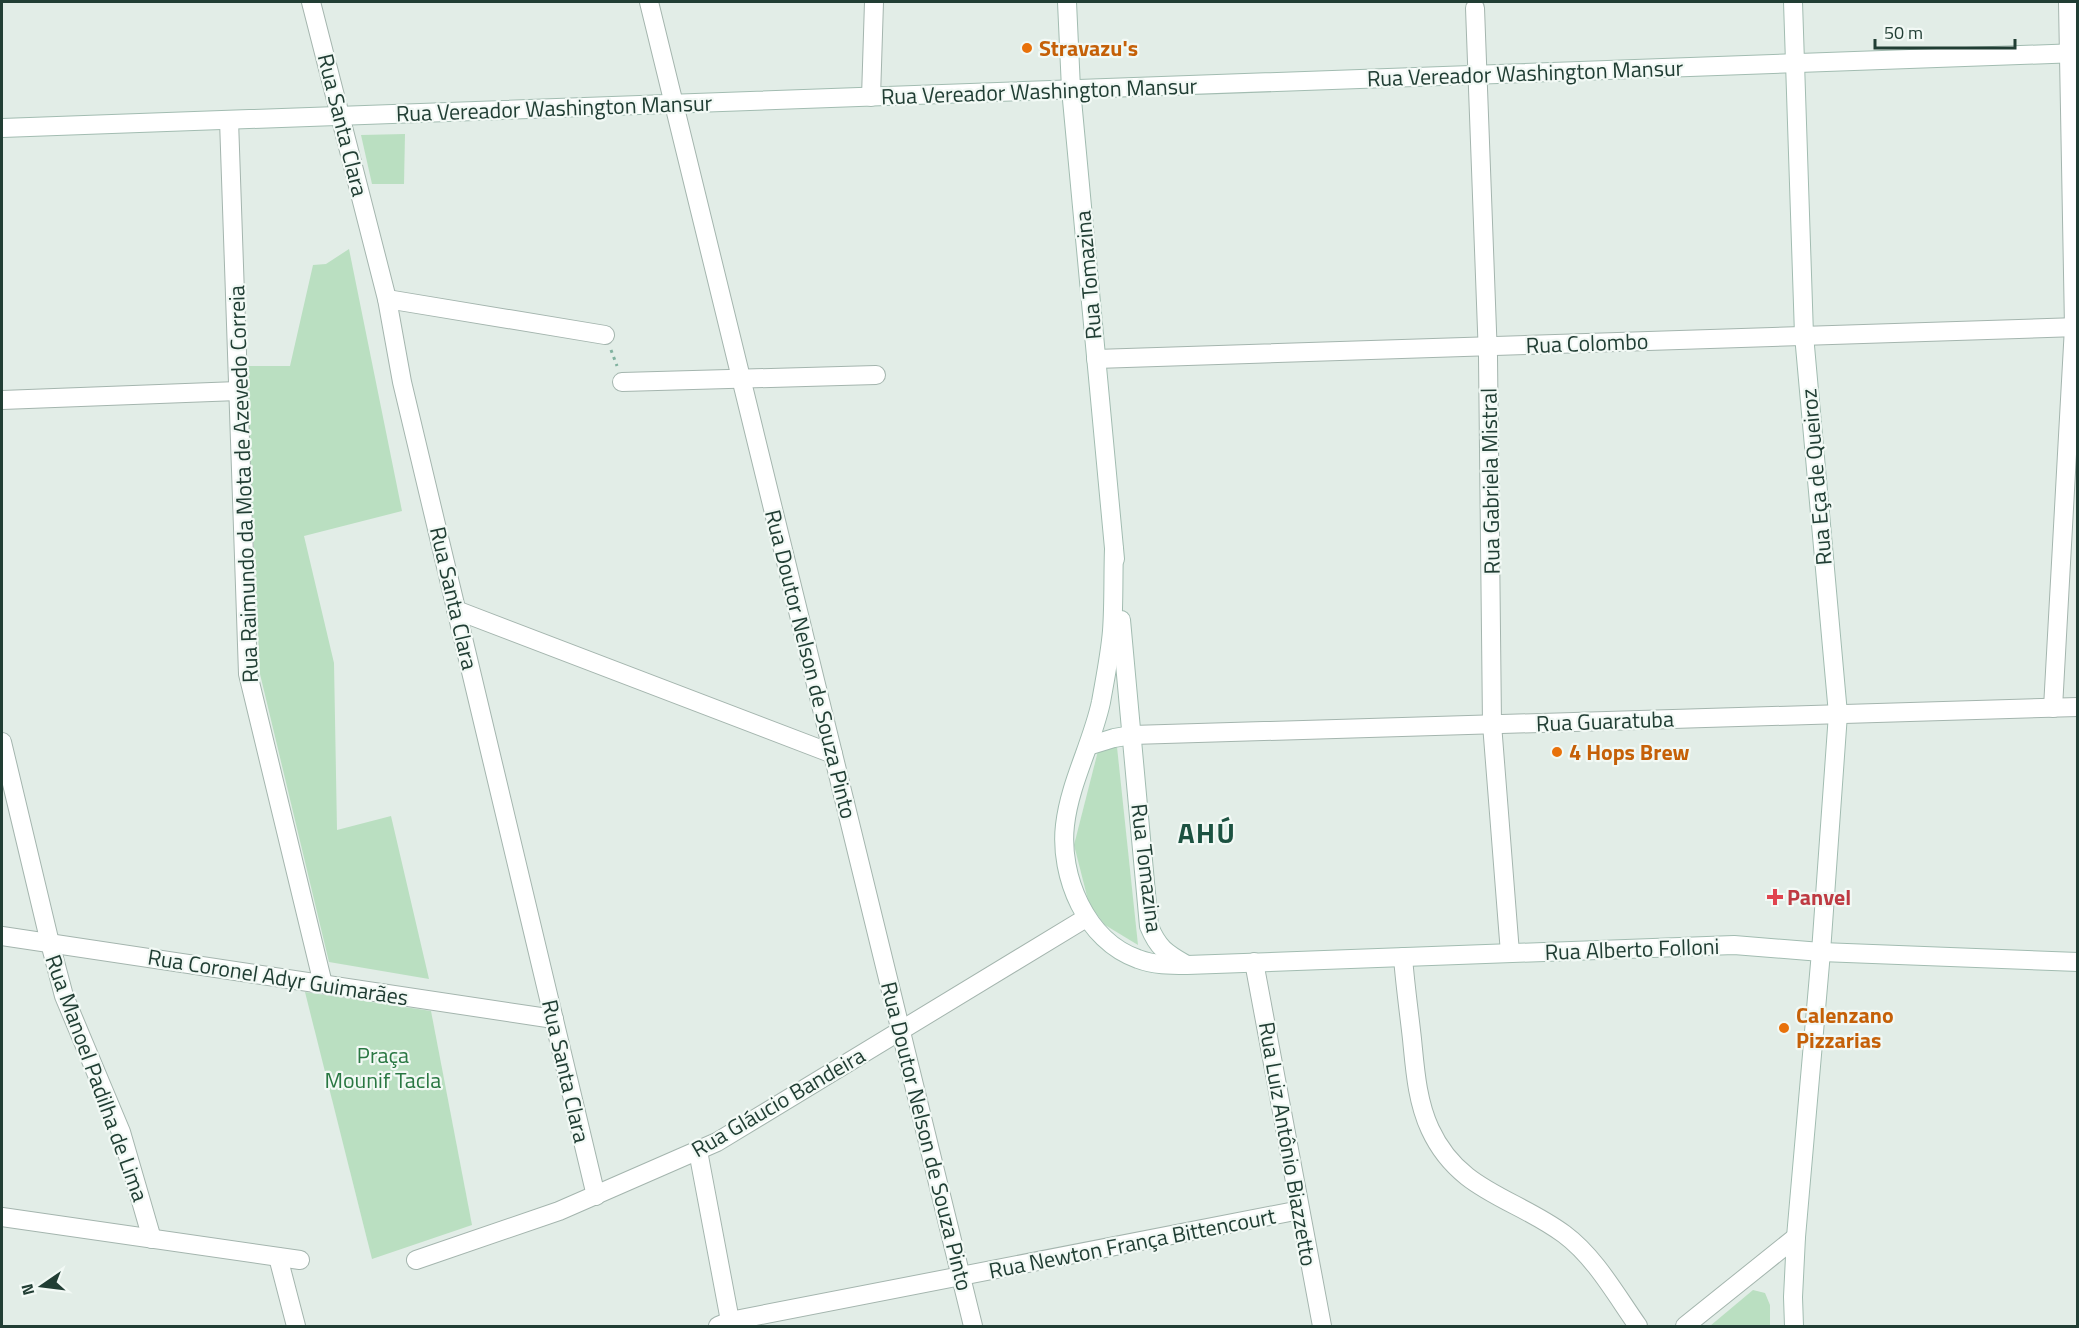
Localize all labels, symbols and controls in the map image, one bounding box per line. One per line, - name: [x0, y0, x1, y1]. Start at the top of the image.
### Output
- scale bar: [1875, 12, 2014, 50]
- text: 50 m: [1884, 19, 1923, 46]
- place label: Stravazu's: [1039, 31, 1138, 65]
- marker: Stravazu's: [1020, 41, 1034, 55]
- street label: Rua Santa Clara: [309, 50, 377, 200]
- street label: Rua Vereador Washington Mansur: [1366, 50, 1684, 96]
- street label: Rua Vereador Washington Mansur: [880, 68, 1198, 114]
- street label: Rua Vereador Washington Mansur: [395, 85, 713, 131]
- street label: Rua Tomazina: [1065, 209, 1111, 341]
- street label: Rua Raimundo da Mota de Azevedo Correia: [219, 285, 267, 683]
- street label: Rua Colombo: [1525, 324, 1649, 362]
- street label: Rua Gabriela Mistral: [1471, 387, 1509, 575]
- street label: Rua Eça de Queiroz: [1791, 387, 1841, 567]
- street label: Rua Doutor Nelson de Souza Pinto: [756, 506, 866, 822]
- street label: Rua Santa Clara: [421, 523, 487, 673]
- street label: Rua Guaratuba: [1535, 702, 1675, 740]
- place label: 4 Hops Brew: [1569, 735, 1690, 769]
- marker: 4 Hops Brew: [1550, 745, 1564, 759]
- street label: Rua Tomazina: [1122, 802, 1172, 934]
- district label: AHÚ: [1178, 811, 1236, 854]
- place label: Panvel: [1787, 880, 1851, 914]
- marker: Panvel: [1768, 890, 1782, 904]
- street label: Rua Alberto Folloni: [1544, 929, 1720, 969]
- street label: Rua Coronel Adyr Guimarães: [145, 940, 411, 1014]
- street label: Rua Manoel Padilha de Lima: [36, 950, 158, 1206]
- street label: Rua Doutor Nelson de Souza Pinto: [872, 978, 982, 1294]
- street label: Rua Santa Clara: [533, 996, 599, 1146]
- place label: Calenzano Pizzarias: [1796, 998, 1894, 1057]
- street label: Rua Luiz Antônio Biazzetto: [1250, 1019, 1326, 1269]
- marker: Calenzano Pizzarias: [1777, 1021, 1791, 1035]
- park label: Praça Mounif Tacla: [325, 1038, 441, 1097]
- street label: Rua Gláucio Bandeira: [685, 1038, 871, 1166]
- street label: Rua Newton França Bittencourt: [986, 1198, 1279, 1287]
- north arrow: [12, 1256, 72, 1316]
- text: N: [14, 1281, 40, 1298]

